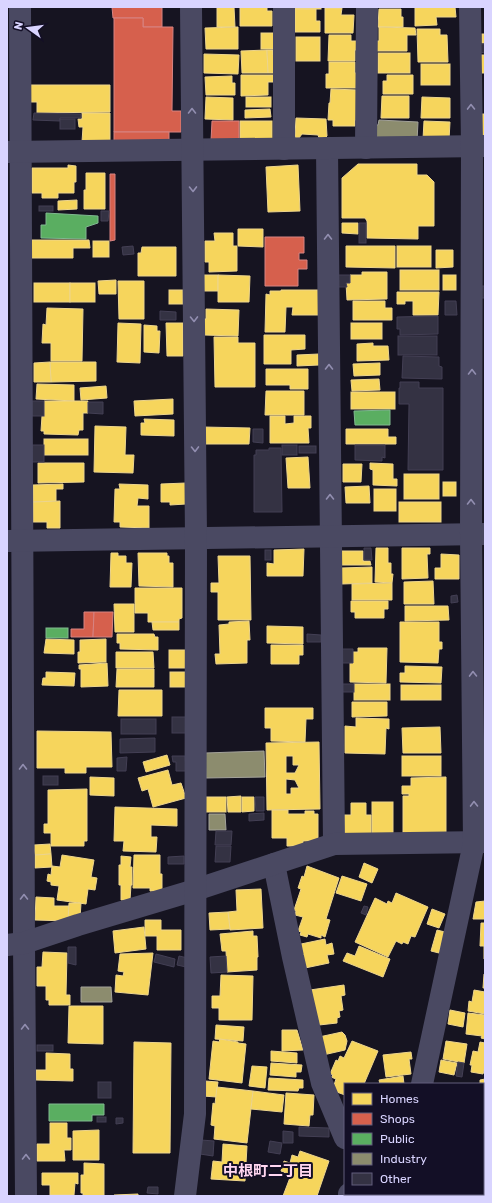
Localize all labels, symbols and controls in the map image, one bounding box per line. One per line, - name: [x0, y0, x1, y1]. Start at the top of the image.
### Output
- north arrow: [8, 8, 48, 48]
- text: N: [12, 20, 26, 31]
- one-way arrow: [467, 104, 475, 110]
- one-way arrow: [188, 108, 196, 114]
- one-way arrow: [189, 186, 197, 192]
- one-way arrow: [324, 234, 332, 240]
- one-way arrow: [190, 316, 198, 322]
- one-way arrow: [325, 364, 333, 370]
- one-way arrow: [468, 369, 476, 375]
- one-way arrow: [191, 446, 199, 452]
- one-way arrow: [326, 494, 334, 500]
- one-way arrow: [467, 499, 475, 505]
- one-way arrow: [469, 671, 477, 677]
- one-way arrow: [19, 764, 27, 770]
- one-way arrow: [470, 801, 478, 807]
- one-way arrow: [20, 894, 28, 900]
- one-way arrow: [21, 1024, 29, 1030]
- legend: [344, 1083, 484, 1195]
- text: Homes: [380, 1092, 419, 1106]
- text: Shops: [380, 1112, 415, 1126]
- text: Public: [380, 1132, 415, 1146]
- text: Industry: [380, 1152, 427, 1166]
- one-way arrow: [22, 1154, 30, 1160]
- district label: 中根町二丁目: [223, 1162, 313, 1180]
- text: Other: [380, 1172, 412, 1186]

